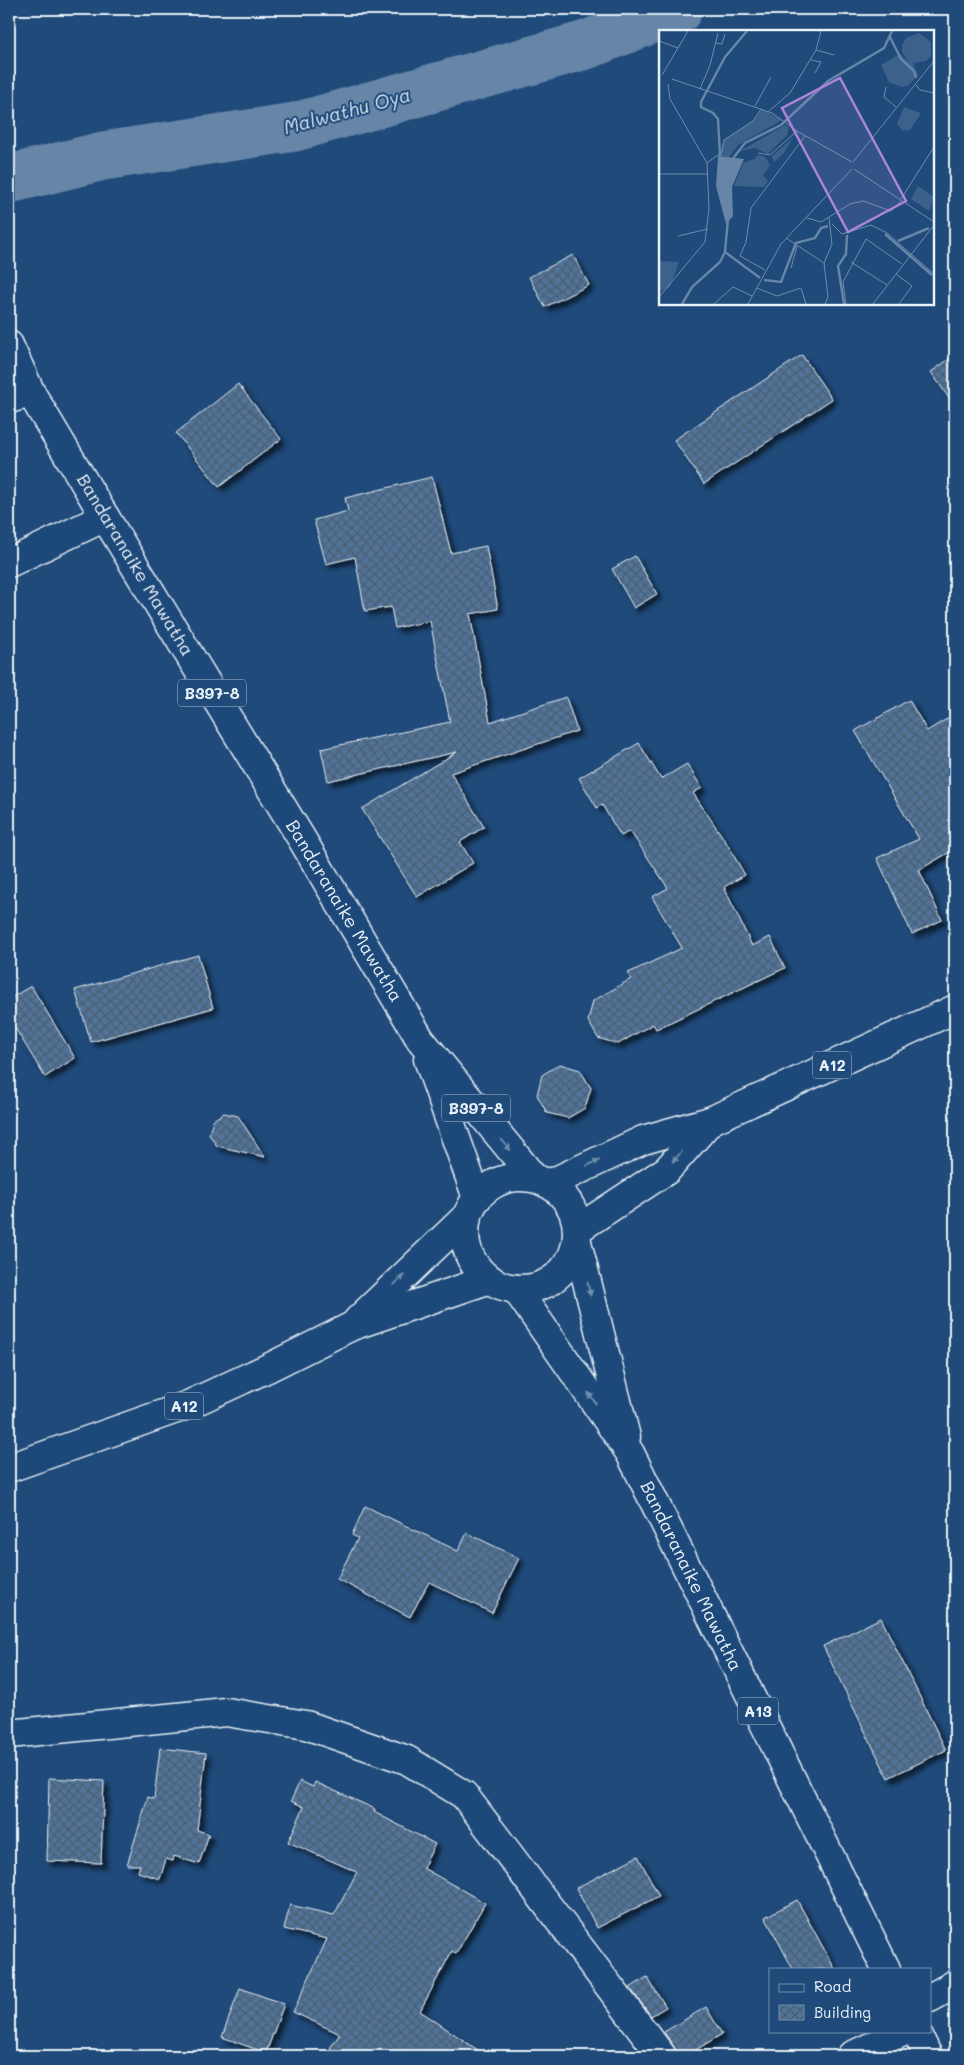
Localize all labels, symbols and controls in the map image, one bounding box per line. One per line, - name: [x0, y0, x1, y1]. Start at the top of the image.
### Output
- inset map: [659, 30, 934, 305]
- water label: Malwathu Oya: [281, 82, 413, 140]
- street label: Bandaranaike Mawatha: [72, 469, 200, 660]
- road number: B397-8: [178, 680, 246, 706]
- street label: Bandaranaike Mawatha: [281, 815, 409, 1006]
- road number: A12: [813, 1052, 851, 1078]
- road number: B397-8: [442, 1094, 510, 1122]
- one-way arrow: [501, 1138, 512, 1151]
- one-way arrow: [671, 1151, 683, 1163]
- one-way arrow: [586, 1159, 600, 1167]
- one-way arrow: [393, 1274, 405, 1286]
- one-way arrow: [585, 1282, 593, 1297]
- one-way arrow: [587, 1391, 597, 1405]
- road number: A12: [165, 1392, 203, 1420]
- street label: Bandaranaike Mawatha: [635, 1477, 748, 1674]
- road number: A13: [738, 1698, 778, 1724]
- legend: [769, 1968, 932, 2032]
- text: Road: [814, 1976, 851, 1996]
- text: Building: [814, 2002, 871, 2022]

